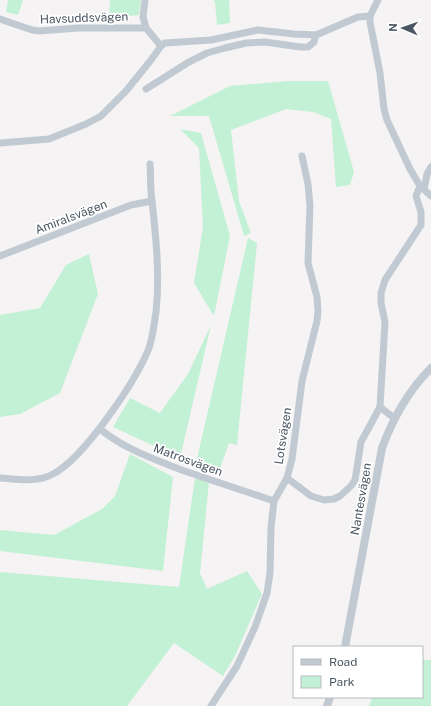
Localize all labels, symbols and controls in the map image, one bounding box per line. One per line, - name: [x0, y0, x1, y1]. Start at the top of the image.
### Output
- north arrow: [383, 8, 423, 48]
- street label: Havsuddsvägen: [40, 9, 129, 27]
- text: N: [387, 23, 399, 32]
- street label: Amiralsvägen: [33, 197, 109, 237]
- street label: Lotsvägen: [272, 406, 294, 465]
- street label: Matrosvägen: [152, 441, 225, 479]
- street label: Nantesvägen: [348, 462, 374, 536]
- legend: [293, 646, 423, 698]
- text: Road: [329, 655, 357, 669]
- text: Park: [329, 675, 355, 689]

